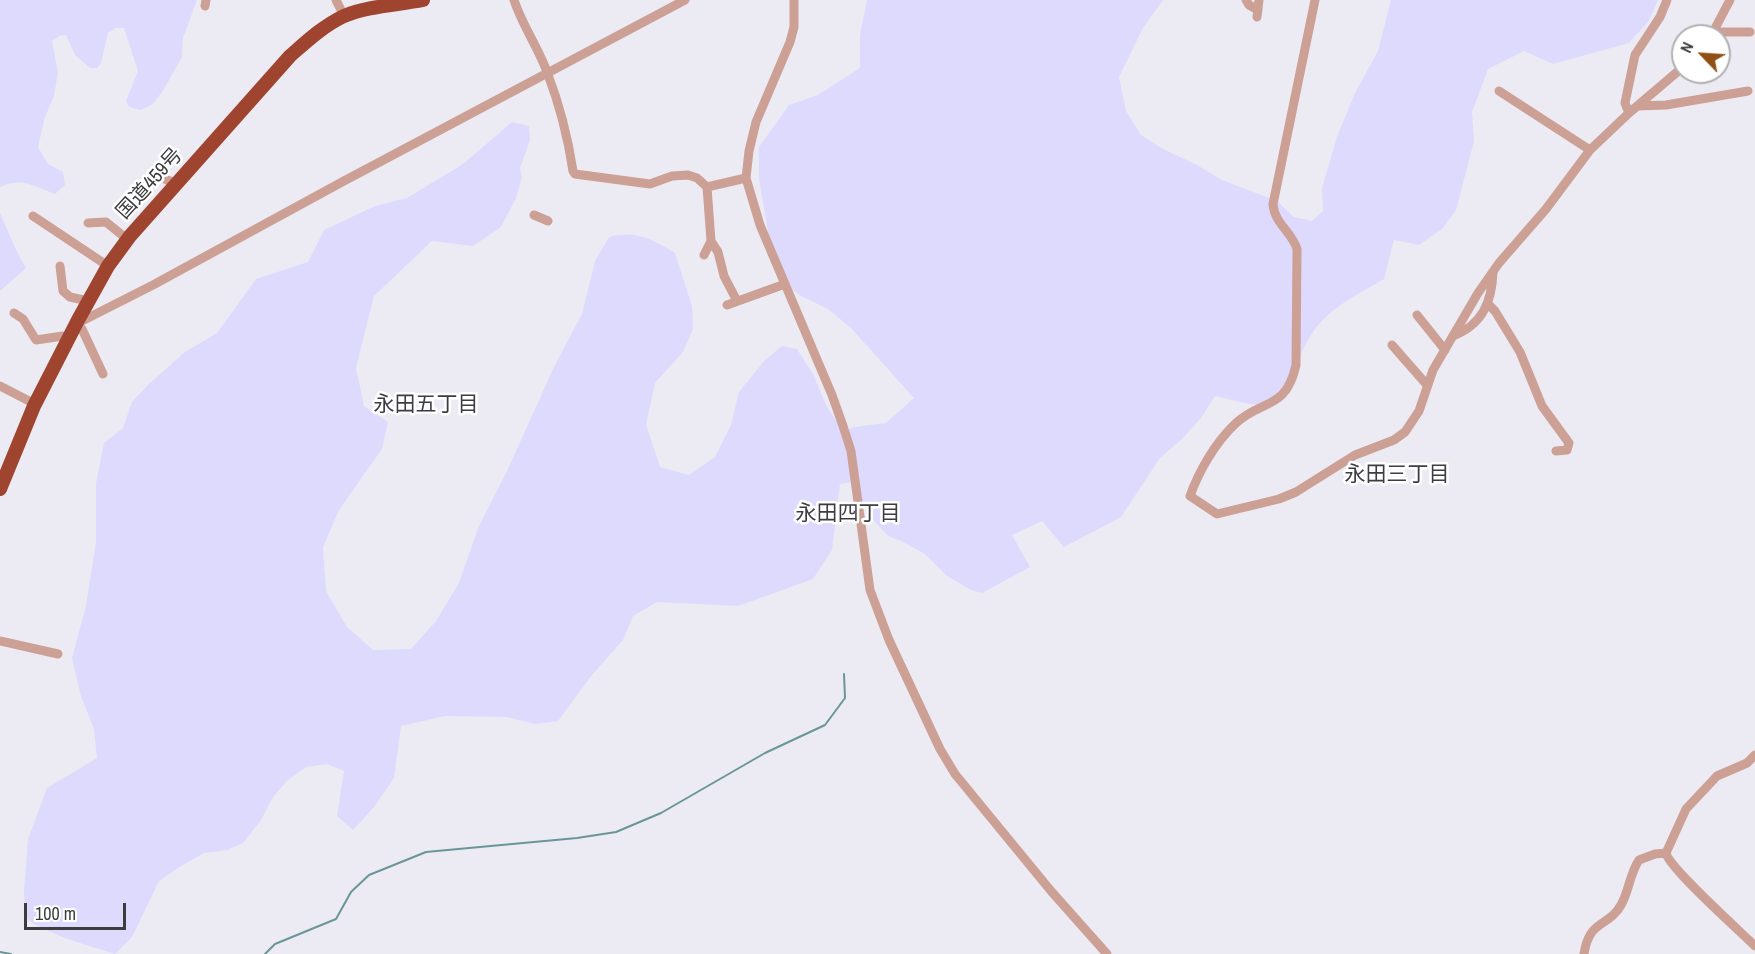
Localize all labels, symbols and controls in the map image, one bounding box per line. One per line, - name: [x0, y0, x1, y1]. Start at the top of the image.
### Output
- north arrow: [1671, 24, 1731, 84]
- text: N: [1675, 38, 1698, 56]
- street label: 国道459号: [112, 144, 188, 224]
- district label: 永田五丁目: [374, 392, 478, 418]
- district label: 永田三丁目: [1345, 462, 1449, 488]
- district label: 永田四丁目: [796, 501, 900, 527]
- scale bar: [27, 891, 129, 929]
- text: 100 m: [35, 901, 76, 926]

